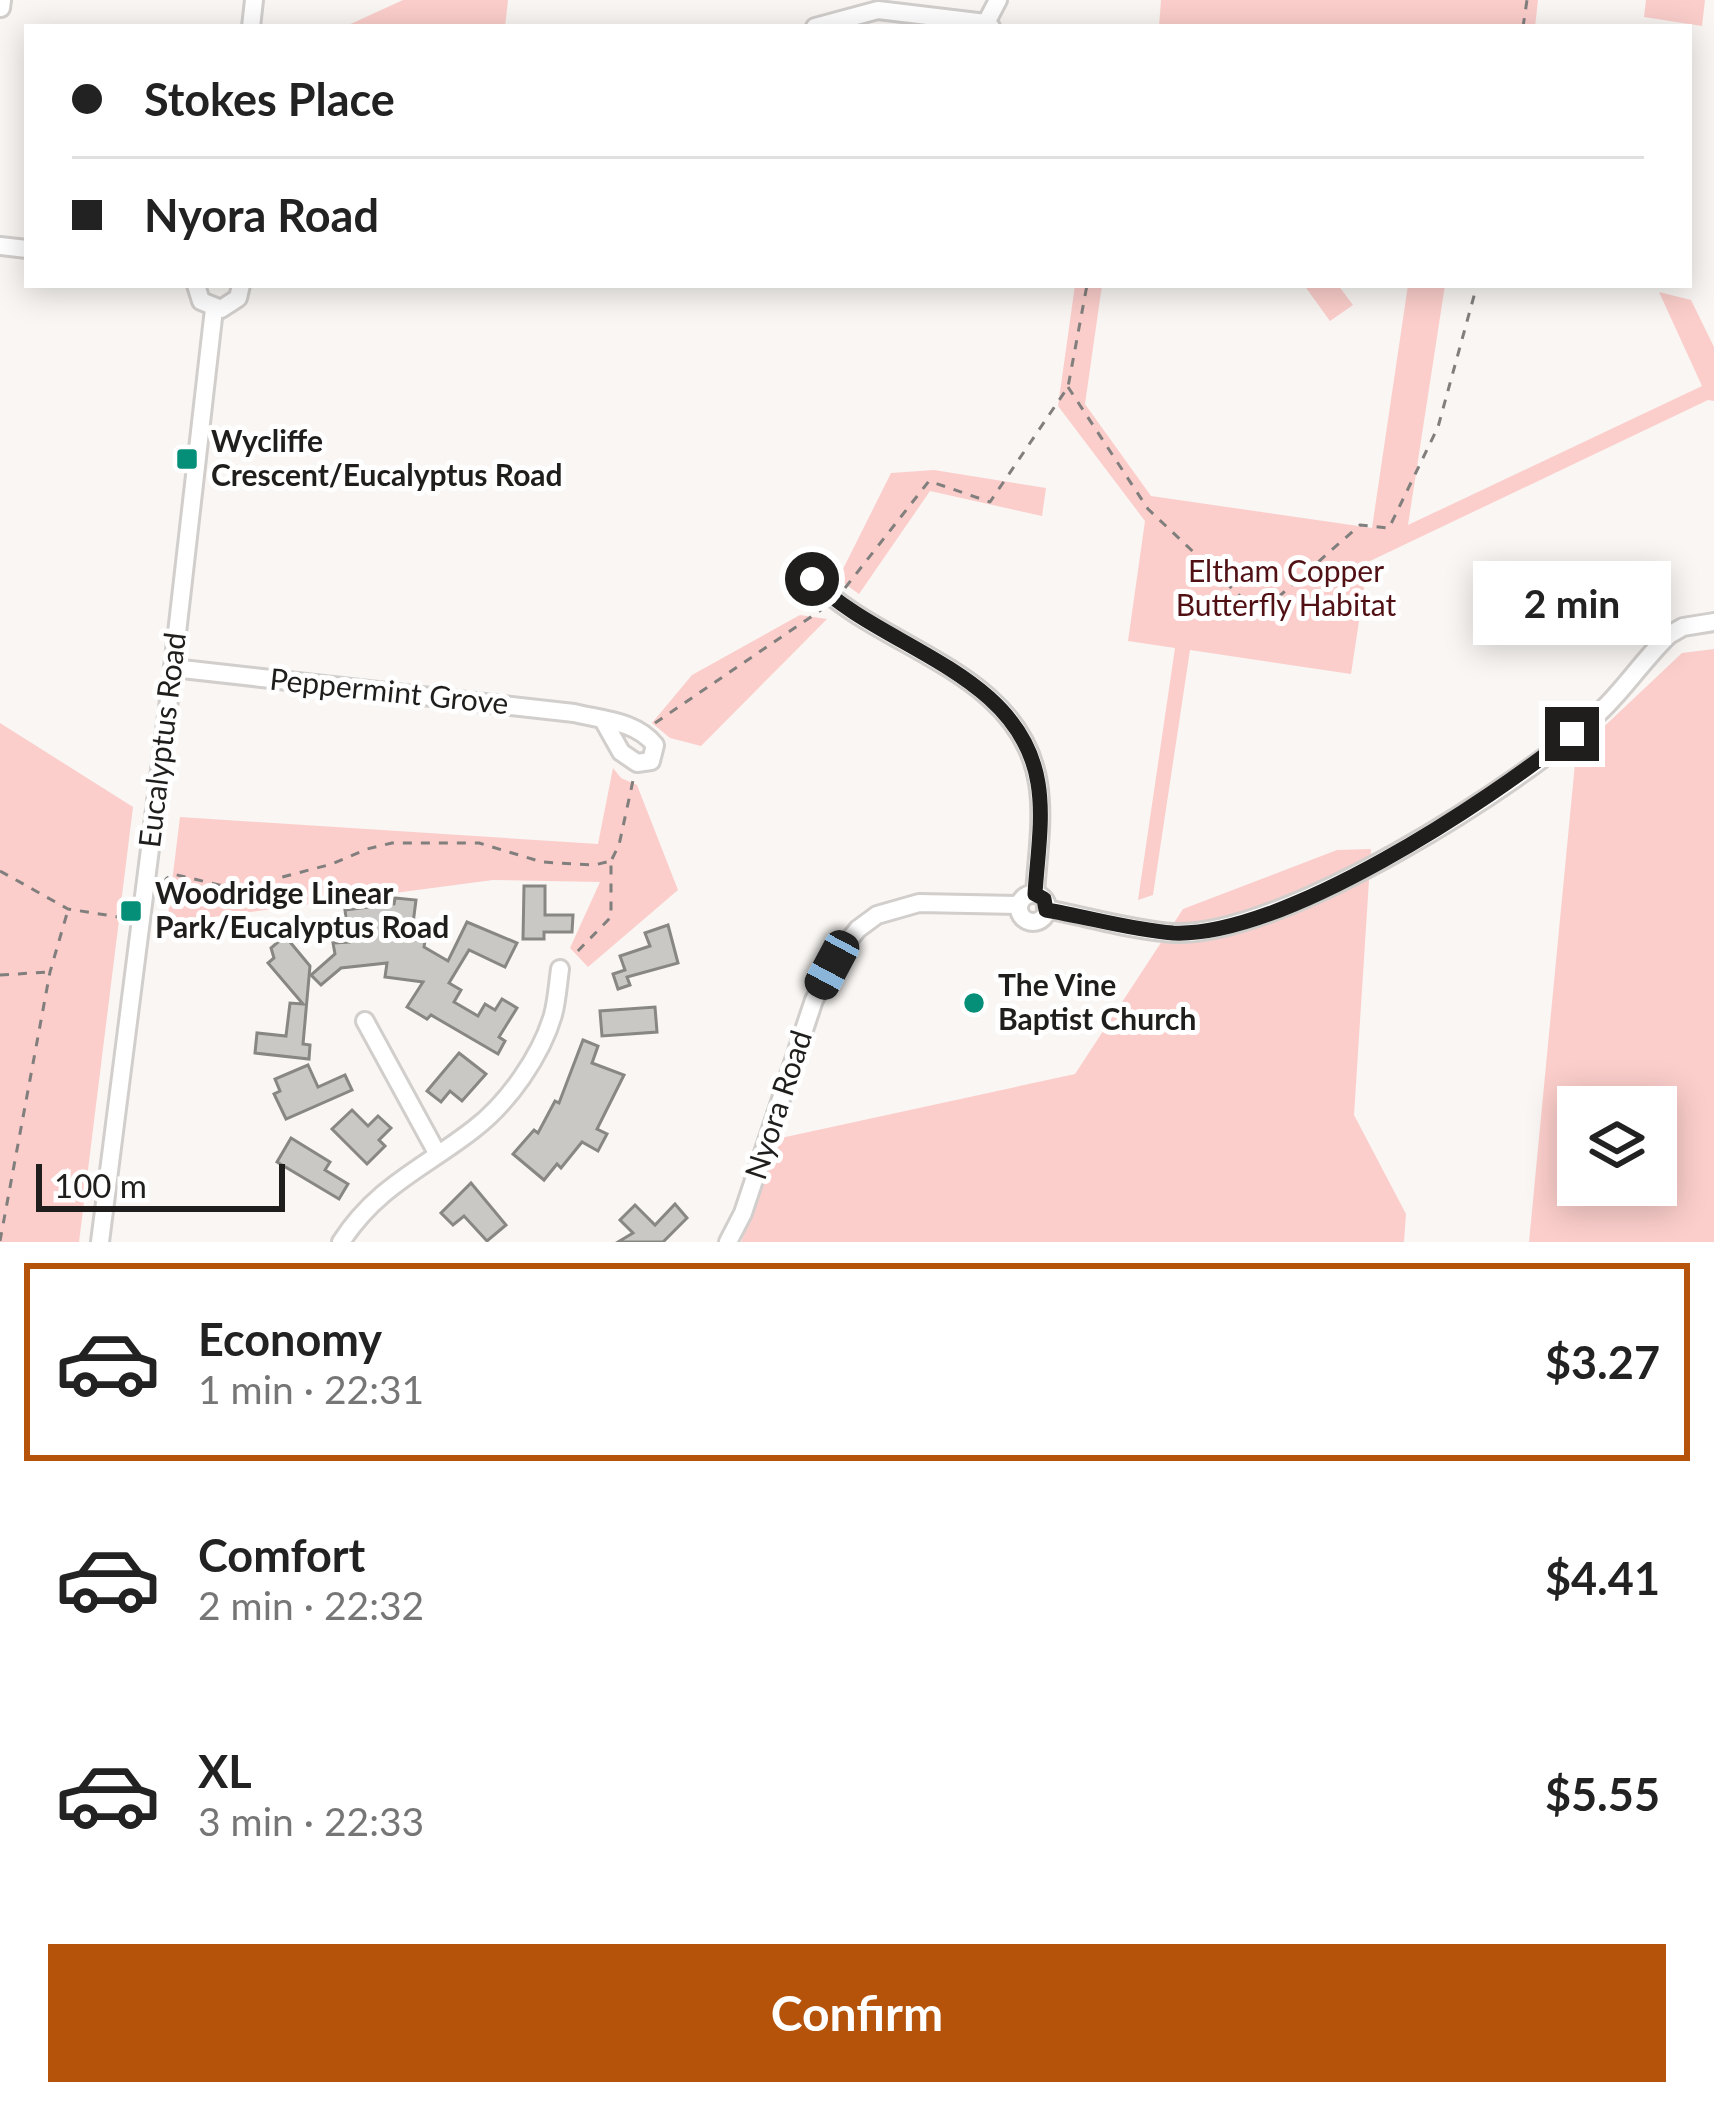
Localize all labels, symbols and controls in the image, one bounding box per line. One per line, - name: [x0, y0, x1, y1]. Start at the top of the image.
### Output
- text: Stokes Place: [144, 72, 395, 126]
- text: Nyora Road: [144, 188, 379, 242]
- place label: Wycliffe Crescent/Eucalyptus Road: [211, 422, 563, 492]
- marker: Wycliffe Crescent/Eucalyptus Road: [174, 446, 200, 472]
- route start: [785, 552, 839, 606]
- park label: Eltham Copper Butterfly Habitat: [1176, 552, 1397, 622]
- callout: 2 min: [1473, 560, 1671, 644]
- text: 2 min: [1524, 580, 1620, 626]
- street label: Eucalyptus Road: [130, 630, 192, 849]
- street label: Peppermint Grove: [268, 660, 510, 720]
- route end: [1545, 707, 1599, 761]
- place label: Woodridge Linear Park/Eucalyptus Road: [155, 874, 449, 944]
- marker: Woodridge Linear Park/Eucalyptus Road: [118, 898, 144, 924]
- car: [799, 925, 865, 1005]
- place label: The Vine Baptist Church: [998, 966, 1196, 1036]
- marker: The Vine Baptist Church: [961, 990, 987, 1016]
- street label: Nyora Road: [736, 1025, 818, 1183]
- map controls: [1557, 1086, 1677, 1206]
- button: layers: [1557, 1086, 1677, 1206]
- scale bar: [36, 1158, 285, 1211]
- text: 100 m: [54, 1165, 147, 1205]
- icon: car: [54, 1308, 162, 1416]
- text: Economy: [198, 1312, 382, 1366]
- text: $3.27: [1545, 1335, 1660, 1389]
- text: 1 min · 22:31: [198, 1366, 424, 1412]
- icon: car: [54, 1524, 162, 1632]
- text: Comfort: [198, 1528, 365, 1582]
- text: $4.41: [1545, 1551, 1660, 1605]
- text: 2 min · 22:32: [198, 1582, 424, 1628]
- icon: car: [54, 1740, 162, 1848]
- text: XL: [198, 1744, 252, 1798]
- text: $5.55: [1545, 1767, 1660, 1821]
- text: 3 min · 22:33: [198, 1798, 424, 1844]
- button: Confirm: [48, 1944, 1666, 2082]

